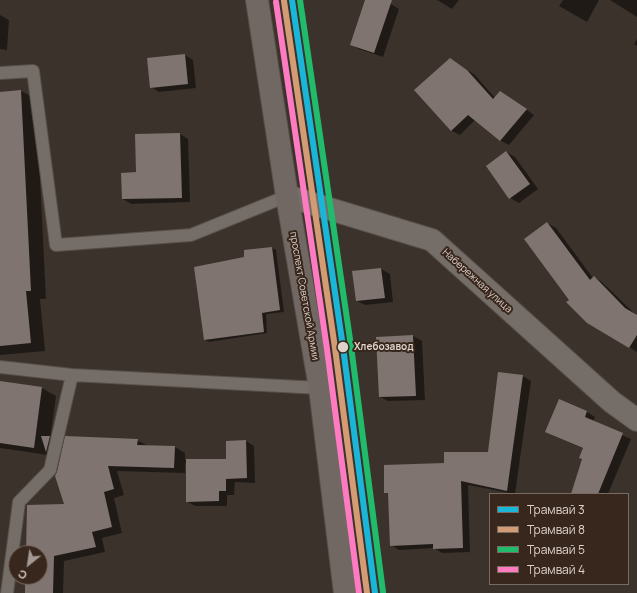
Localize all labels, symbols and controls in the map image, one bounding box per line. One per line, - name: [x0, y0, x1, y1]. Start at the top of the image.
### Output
- street label: проспект Советской Армии: [287, 231, 321, 361]
- street label: Набережная улица: [440, 246, 514, 316]
- marker: Хлебозавод: [336, 340, 350, 354]
- place label: Хлебозавод: [354, 341, 413, 353]
- legend: [489, 493, 629, 585]
- text: Трамвай 3: [527, 501, 585, 518]
- text: Трамвай 8: [527, 521, 585, 538]
- text: Трамвай 5: [527, 541, 585, 558]
- north arrow: [8, 545, 48, 585]
- text: Трамвай 4: [527, 561, 585, 578]
- text: С: [15, 566, 30, 583]

